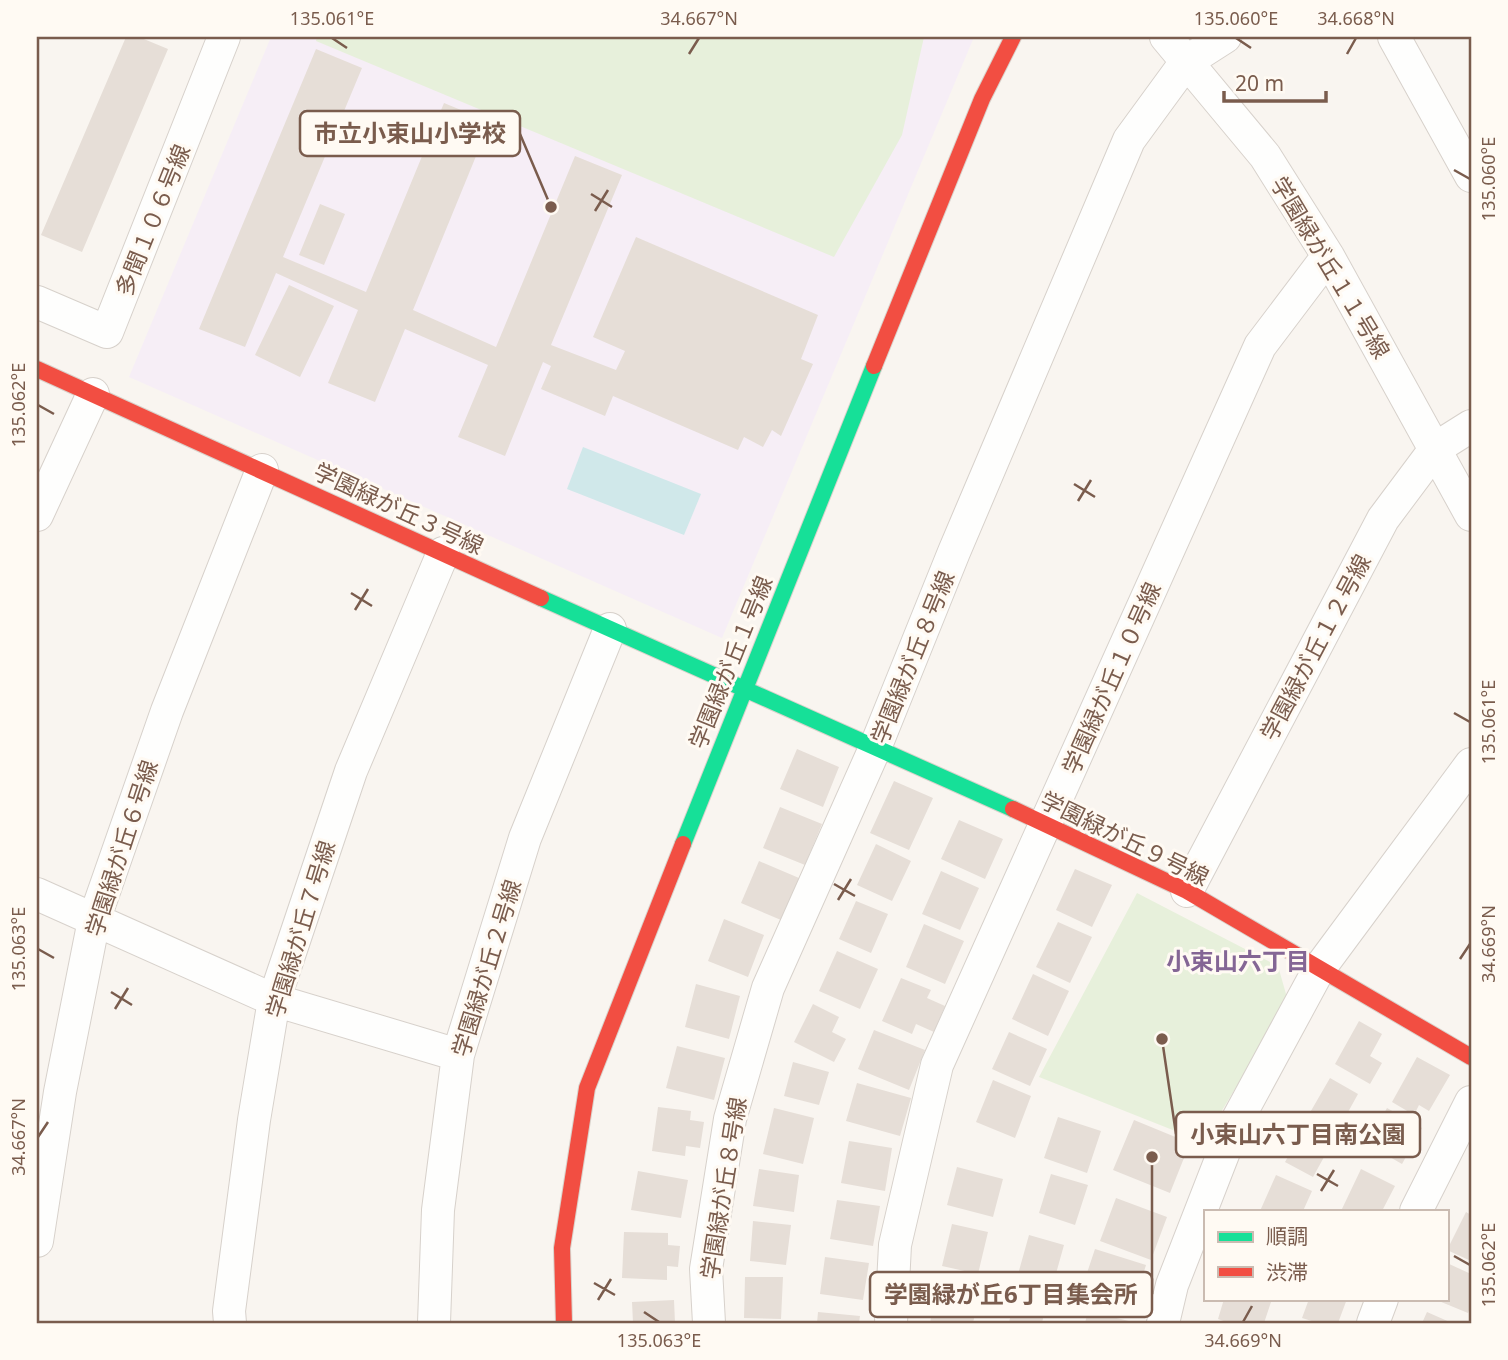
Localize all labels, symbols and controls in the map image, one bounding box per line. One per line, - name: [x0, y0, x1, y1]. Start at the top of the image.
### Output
- text: 135.061°E: [290, 6, 374, 30]
- text: 34.667°N: [660, 6, 738, 30]
- text: 135.060°E: [1194, 6, 1278, 30]
- text: 34.668°N: [1317, 6, 1395, 30]
- scale bar: [1224, 60, 1326, 104]
- text: 20 m: [1235, 69, 1284, 97]
- callout: 市立小束山小学校: [300, 111, 520, 156]
- text: 市立小束山小学校: [314, 116, 506, 149]
- text: 135.060°E: [1476, 137, 1500, 221]
- street label: 多聞１０６号線: [107, 139, 197, 301]
- street label: 学園緑が丘１１号線: [1264, 170, 1398, 364]
- text: 135.062°E: [6, 363, 30, 447]
- street label: 学園緑が丘３号線: [309, 455, 489, 561]
- street label: 学園緑が丘１２号線: [1252, 548, 1378, 746]
- street label: 学園緑が丘８号線: [863, 566, 961, 748]
- street label: 学園緑が丘１号線: [681, 571, 779, 753]
- street label: 学園緑が丘１０号線: [1054, 577, 1168, 779]
- text: 135.061°E: [1476, 680, 1500, 764]
- street label: 学園緑が丘６号線: [77, 756, 165, 940]
- street label: 学園緑が丘９号線: [1035, 783, 1215, 893]
- street label: 学園緑が丘７号線: [258, 836, 342, 1022]
- street label: 学園緑が丘２号線: [444, 875, 528, 1061]
- text: 34.669°N: [1476, 905, 1500, 983]
- text: 135.063°E: [6, 907, 30, 991]
- district label: 小束山六丁目: [1166, 944, 1310, 977]
- street label: 学園緑が丘８号線: [693, 1095, 753, 1281]
- text: 34.667°N: [6, 1098, 30, 1176]
- callout: 小束山六丁目南公園: [1176, 1112, 1420, 1157]
- text: 小束山六丁目南公園: [1190, 1117, 1406, 1150]
- legend: [1204, 1210, 1448, 1300]
- text: 順調: [1266, 1222, 1308, 1250]
- text: 135.062°E: [1476, 1223, 1500, 1307]
- text: 渋滞: [1266, 1258, 1308, 1286]
- callout: 学園緑が丘6丁目集会所: [870, 1272, 1152, 1317]
- text: 学園緑が丘6丁目集会所: [884, 1277, 1138, 1310]
- text: 135.063°E: [617, 1328, 701, 1352]
- text: 34.669°N: [1204, 1328, 1282, 1352]

